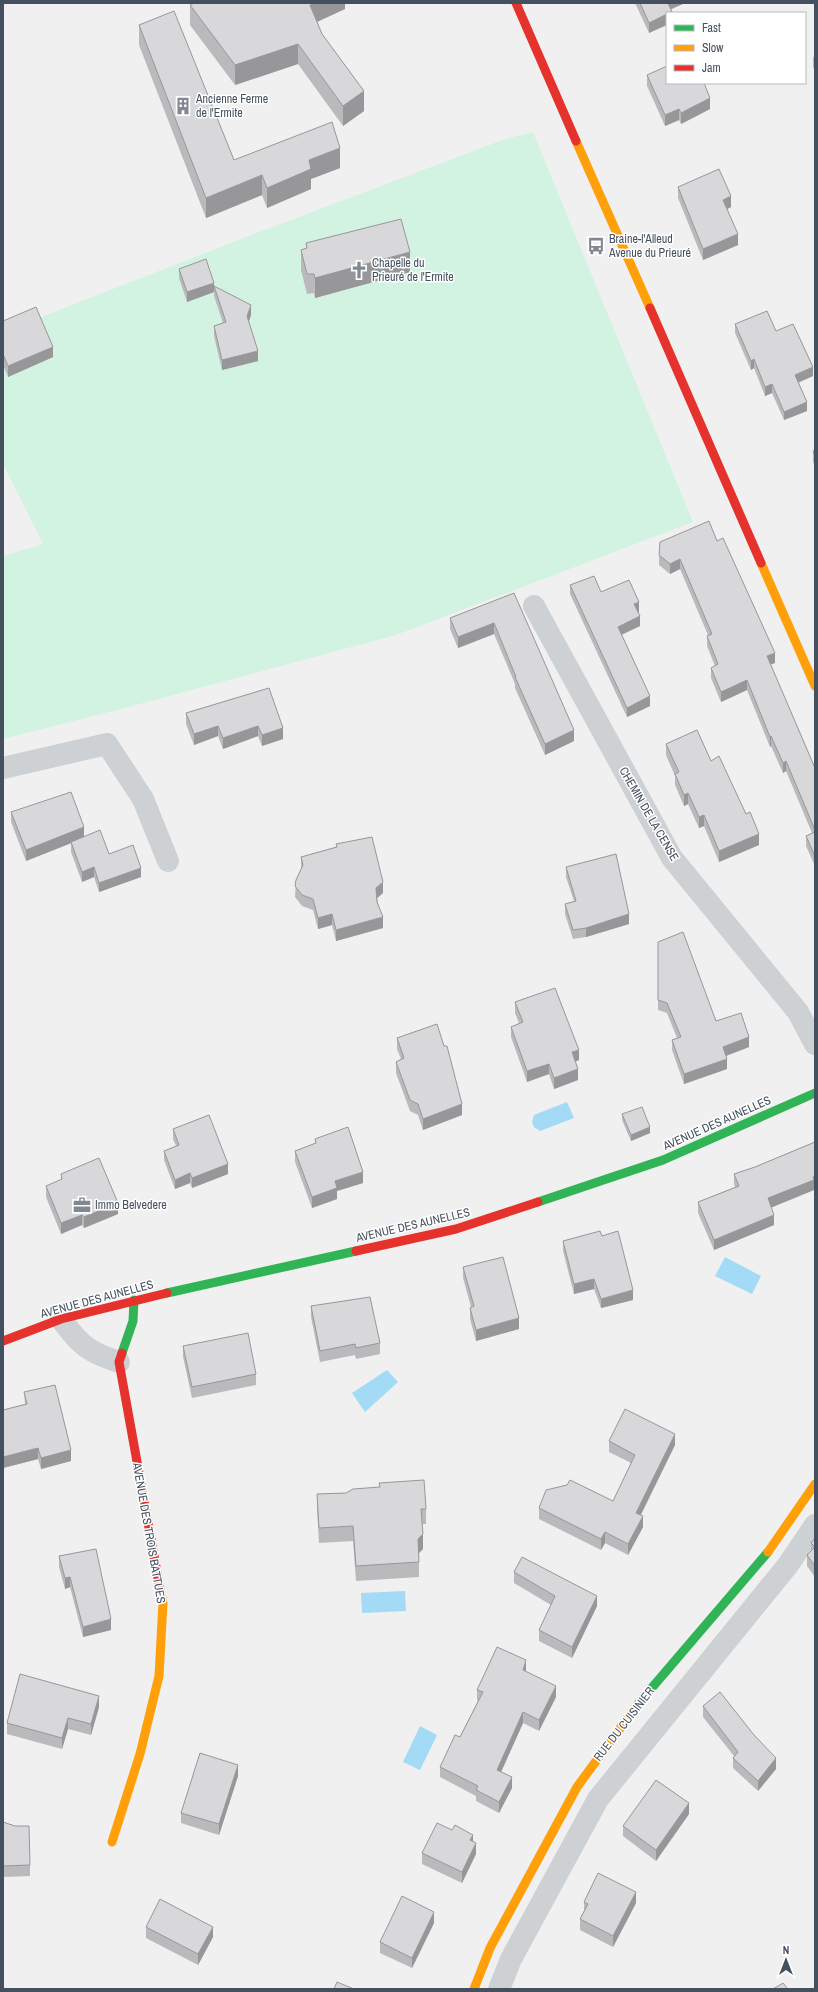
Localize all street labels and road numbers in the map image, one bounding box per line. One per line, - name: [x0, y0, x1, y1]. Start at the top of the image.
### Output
- street label: CHEMIN DE LA CENSE: [616, 764, 682, 864]
- street label: AVENUE DES AUNELLES: [660, 1092, 774, 1154]
- street label: AVENUE DES AUNELLES: [354, 1204, 472, 1246]
- street label: AVENUE DES AUNELLES: [38, 1276, 156, 1322]
- street label: AVENUE DES TROIS BATTUES: [129, 1460, 169, 1605]
- street label: RUE DU CUISINIER: [590, 1684, 658, 1764]

